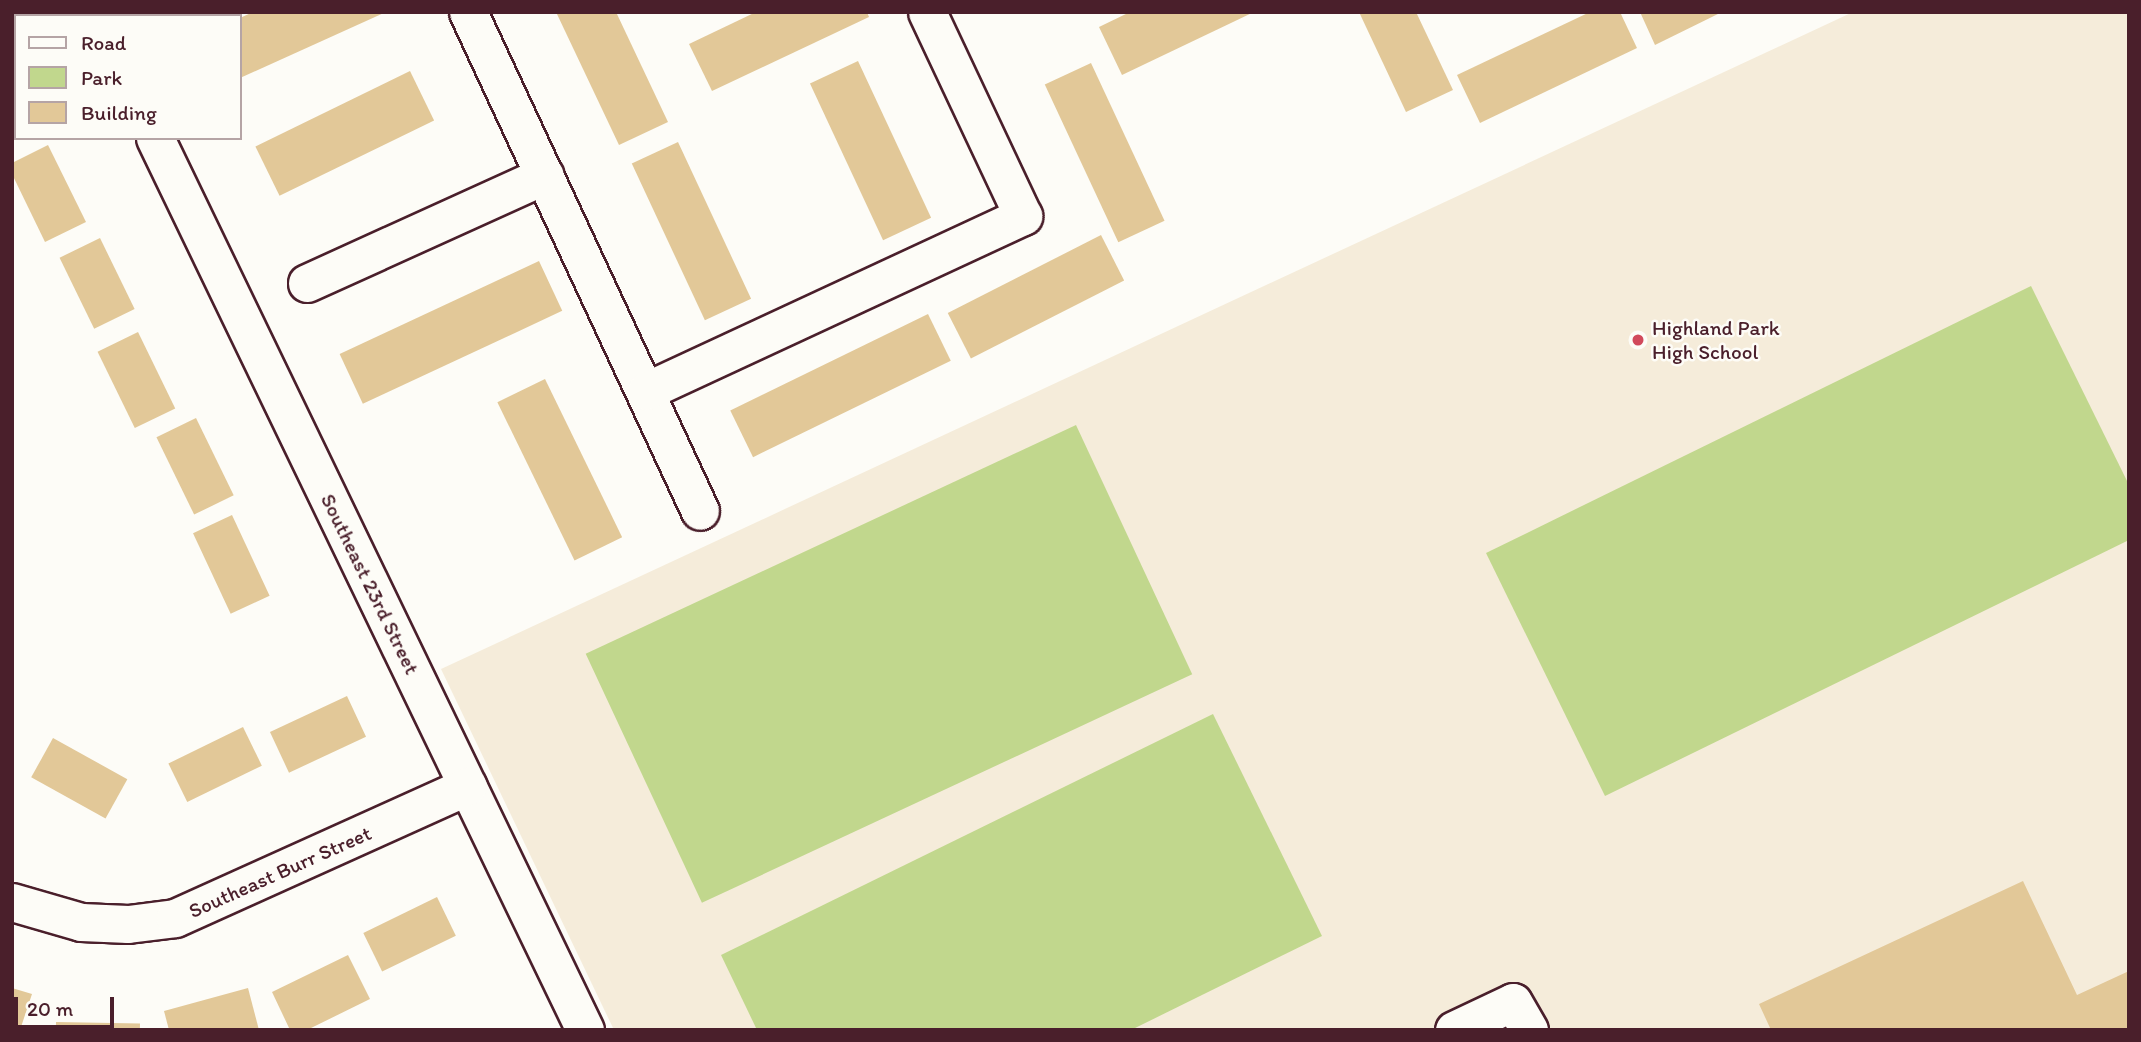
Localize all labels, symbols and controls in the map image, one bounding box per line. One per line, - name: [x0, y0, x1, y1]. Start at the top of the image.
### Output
- legend: [14, 14, 242, 140]
- text: Road: [81, 30, 126, 55]
- text: Park: [81, 65, 122, 90]
- text: Building: [81, 100, 157, 125]
- place label: Highland Park High School: [1652, 315, 1779, 365]
- marker: Highland Park High School: [1630, 332, 1646, 348]
- street label: Southeast 23rd Street: [315, 489, 425, 679]
- street label: Southeast Burr Street: [185, 820, 375, 924]
- scale bar: [18, 982, 117, 1026]
- text: 20 m: [27, 996, 73, 1021]

